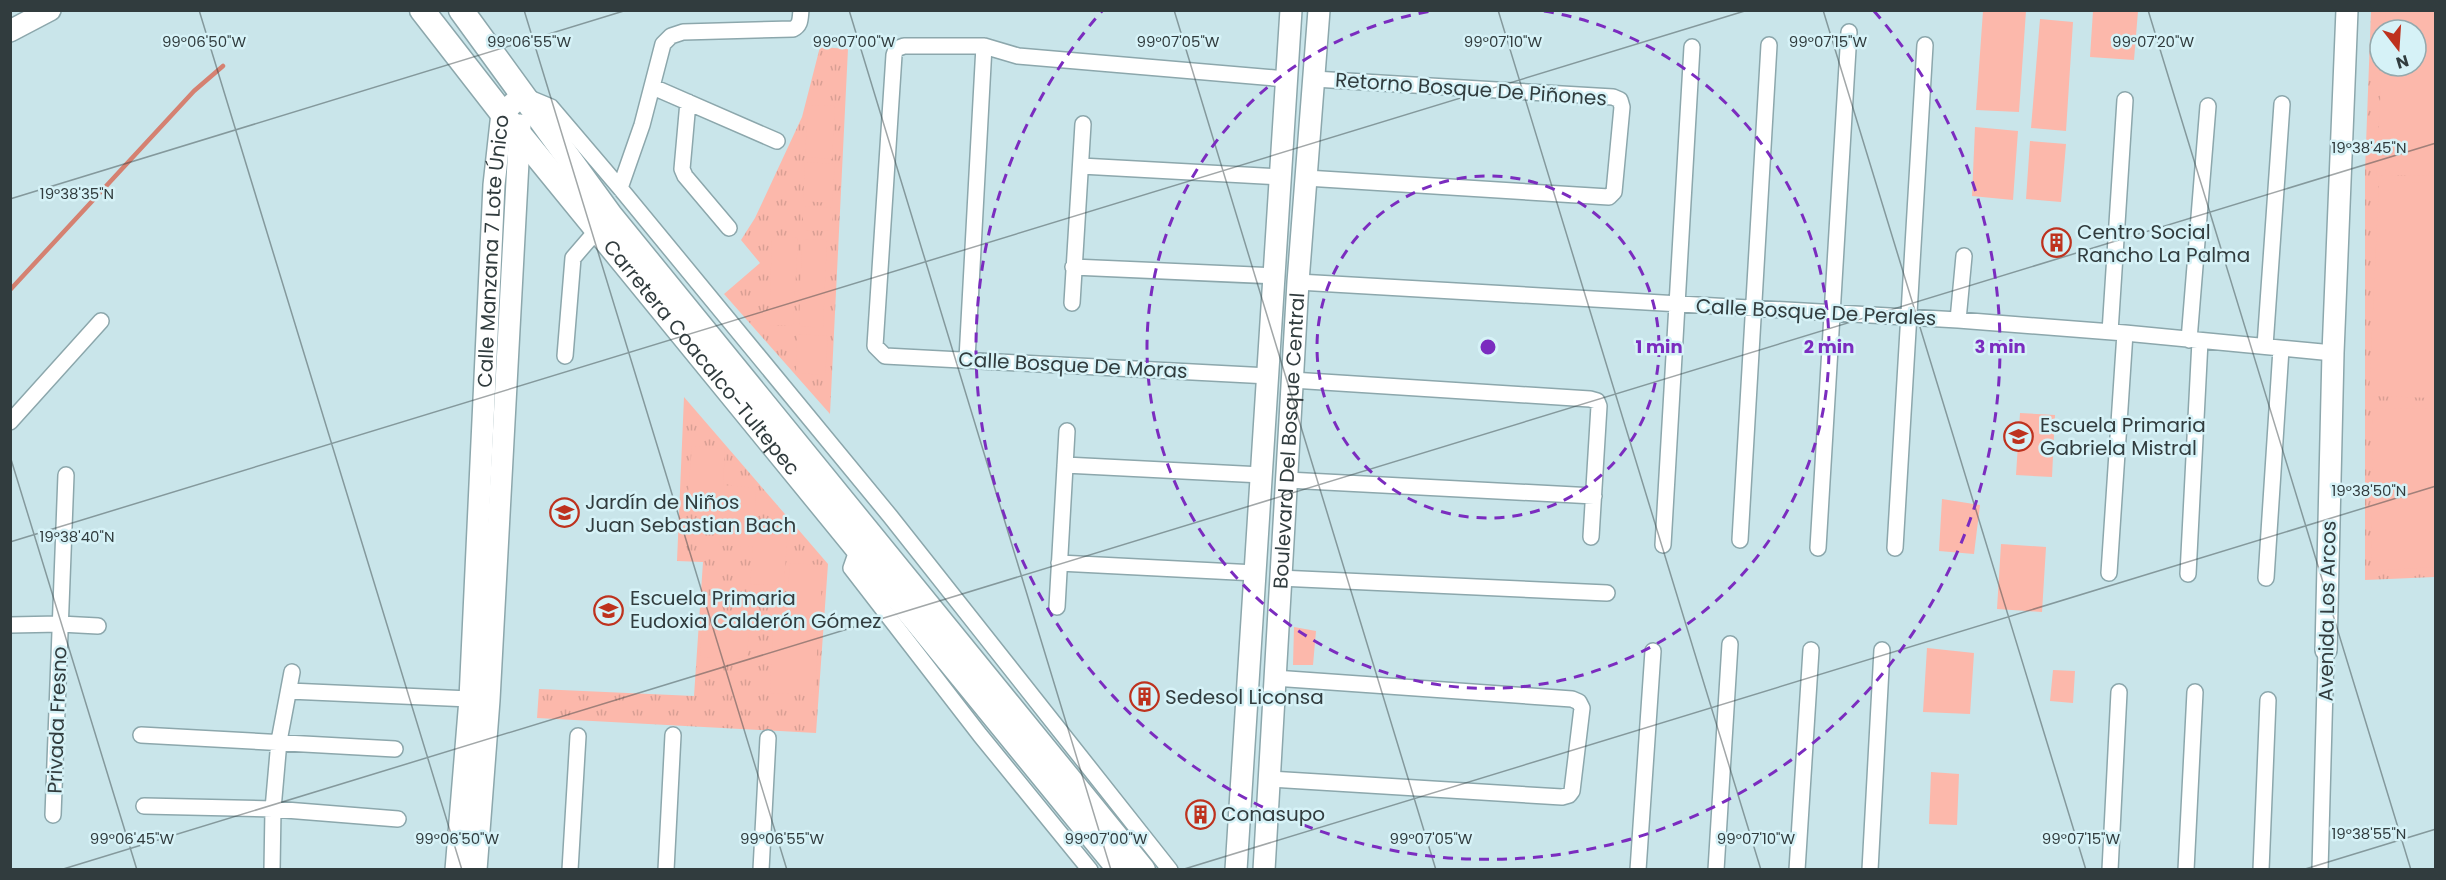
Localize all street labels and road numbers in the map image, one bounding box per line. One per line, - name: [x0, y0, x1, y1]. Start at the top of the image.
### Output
- street label: Retorno Bosque De Piñones: [1334, 66, 1608, 112]
- street label: Calle Manzana 7 Lote Único: [471, 113, 516, 388]
- street label: Carretera Coacalco-Tultepec: [597, 234, 806, 481]
- street label: Boulevard Del Bosque Central: [1266, 292, 1311, 590]
- street label: Calle Bosque De Perales: [1695, 292, 1937, 332]
- street label: Calle Bosque De Moras: [958, 345, 1188, 385]
- street label: Avenida Los Arcos: [2311, 520, 2343, 702]
- street label: Privada Fresno: [40, 646, 74, 794]

